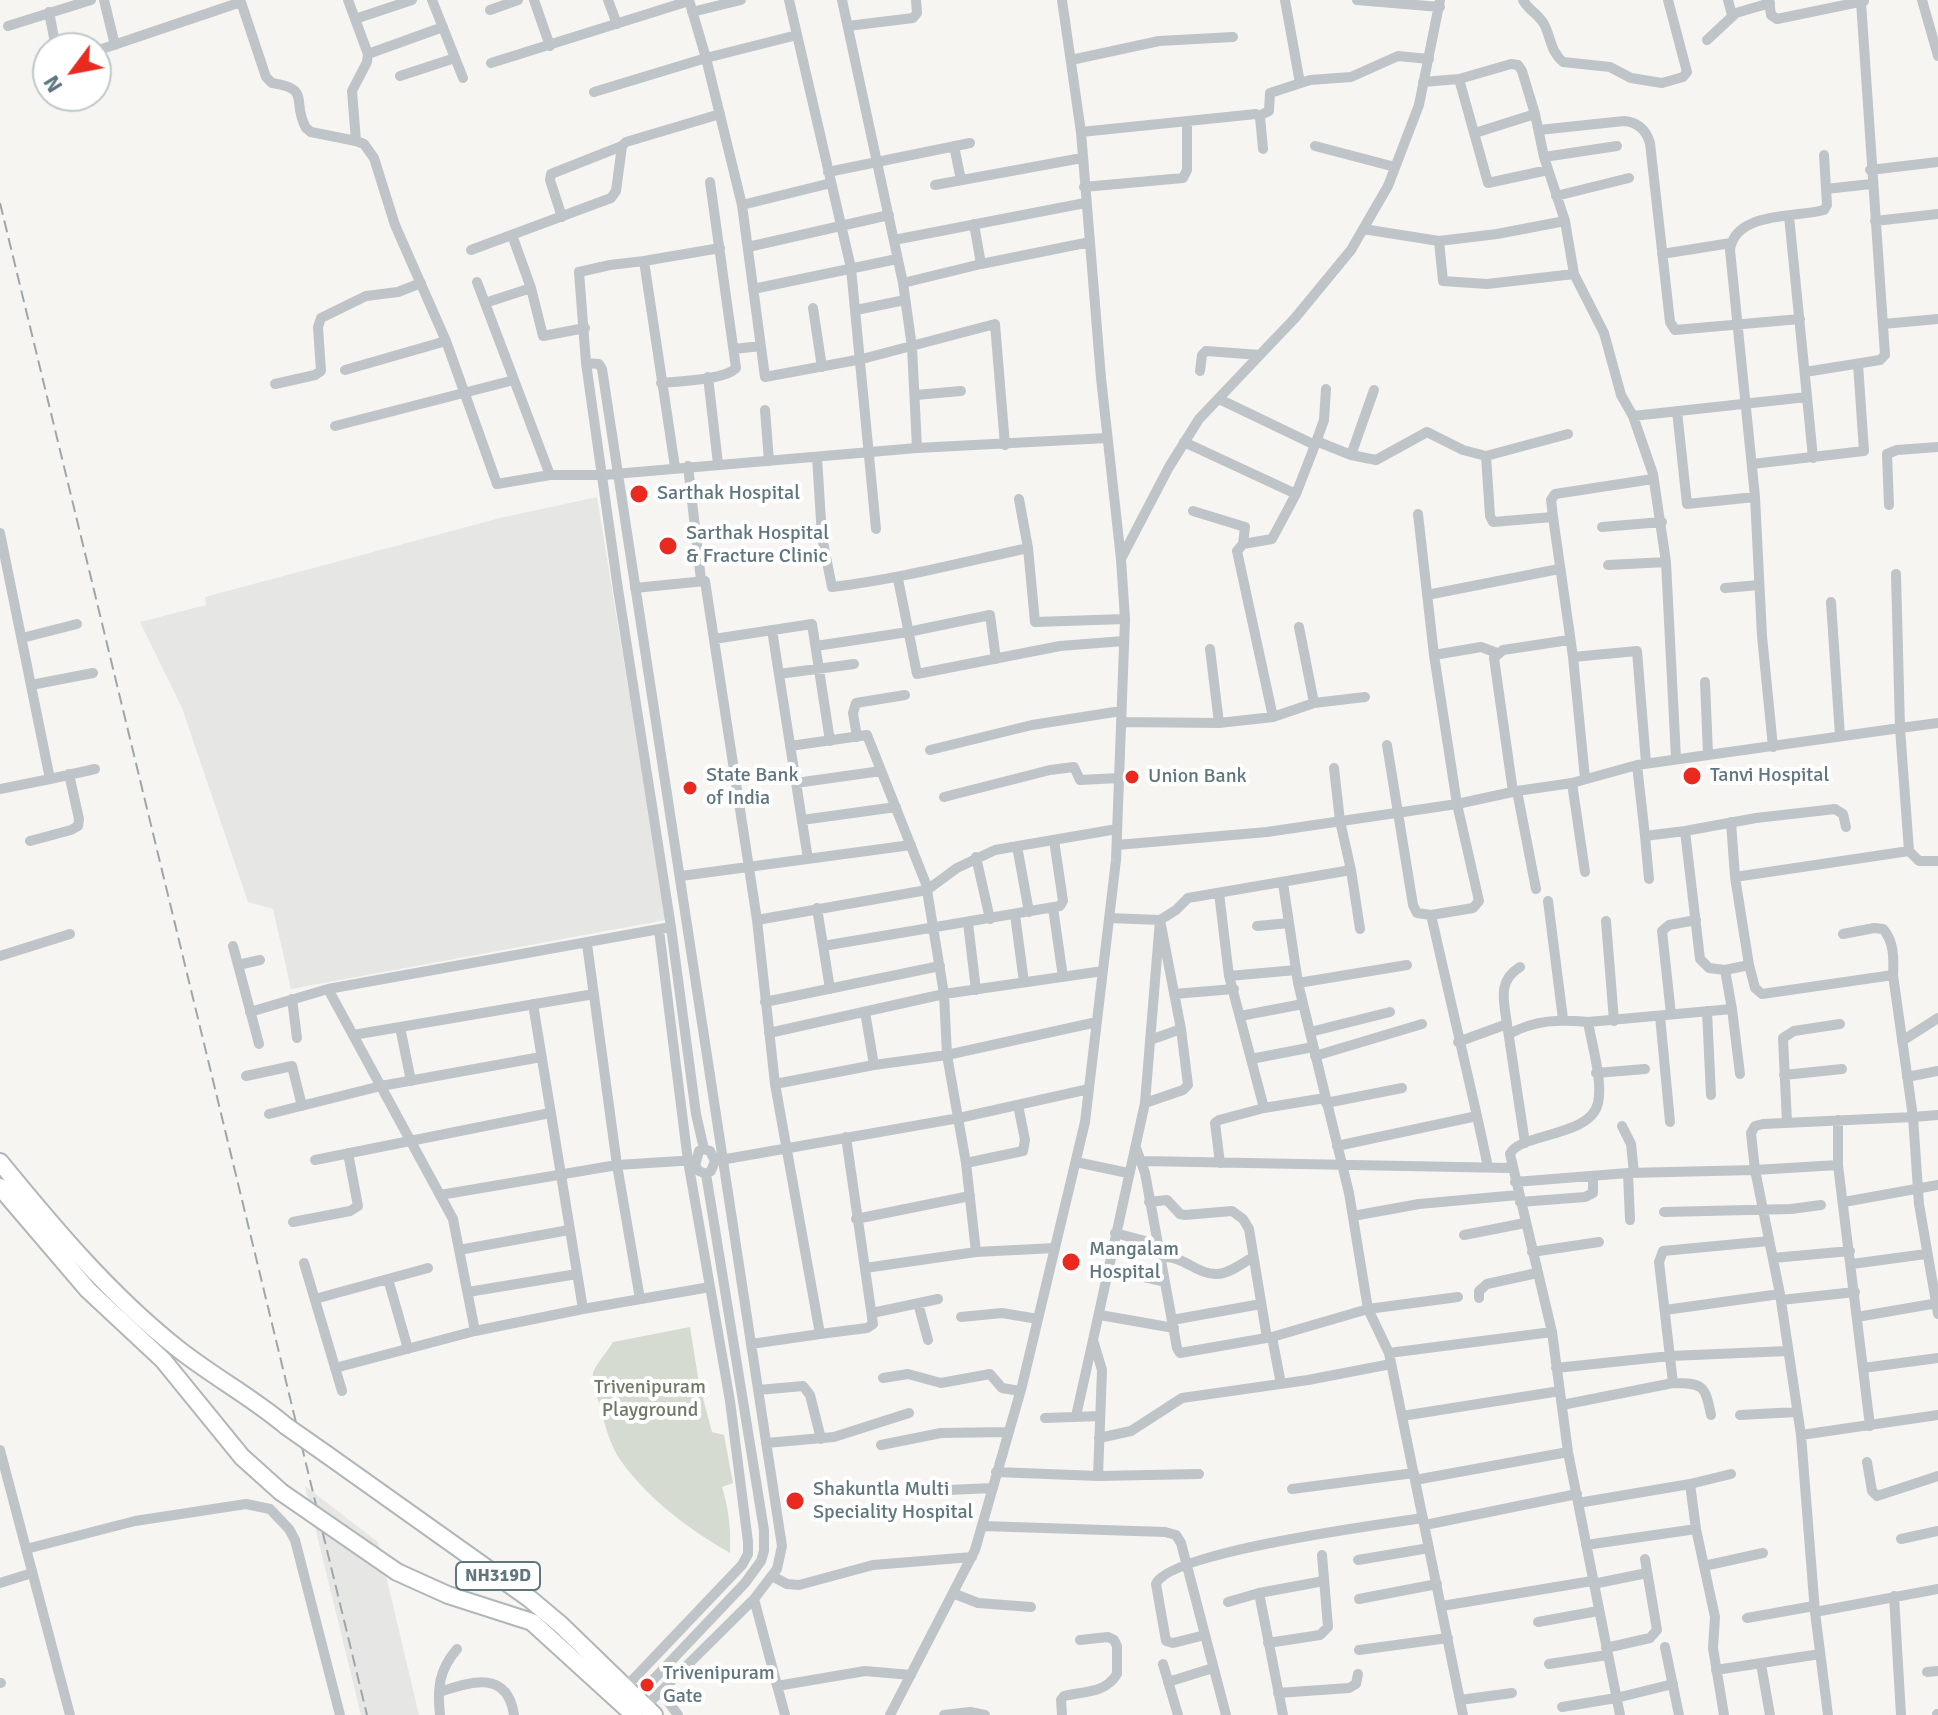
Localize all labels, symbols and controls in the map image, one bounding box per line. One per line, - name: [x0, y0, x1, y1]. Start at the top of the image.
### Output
- north arrow: [32, 32, 112, 112]
- text: N: [37, 70, 68, 98]
- place label: Sarthak Hospital: [657, 482, 800, 506]
- marker: Sarthak Hospital: [628, 483, 650, 505]
- place label: Sarthak Hospital & Fracture Clinic: [686, 522, 829, 569]
- marker: Sarthak Hospital & Fracture Clinic: [657, 535, 679, 557]
- place label: State Bank of India: [706, 764, 798, 811]
- place label: Tanvi Hospital: [1710, 764, 1829, 788]
- place label: Union Bank: [1148, 765, 1247, 789]
- marker: Tanvi Hospital: [1681, 765, 1703, 787]
- marker: Union Bank: [1123, 768, 1141, 786]
- marker: State Bank of India: [681, 779, 699, 797]
- place label: Mangalam Hospital: [1089, 1238, 1179, 1285]
- marker: Mangalam Hospital: [1060, 1251, 1082, 1273]
- park label: Trivenipuram Playground: [594, 1376, 706, 1423]
- place label: Shakuntla Multi Speciality Hospital: [813, 1478, 973, 1525]
- marker: Shakuntla Multi Speciality Hospital: [784, 1490, 806, 1512]
- road number: NH319D: [456, 1562, 540, 1590]
- place label: Trivenipuram Gate: [663, 1662, 775, 1709]
- marker: Trivenipuram Gate: [638, 1676, 656, 1694]

